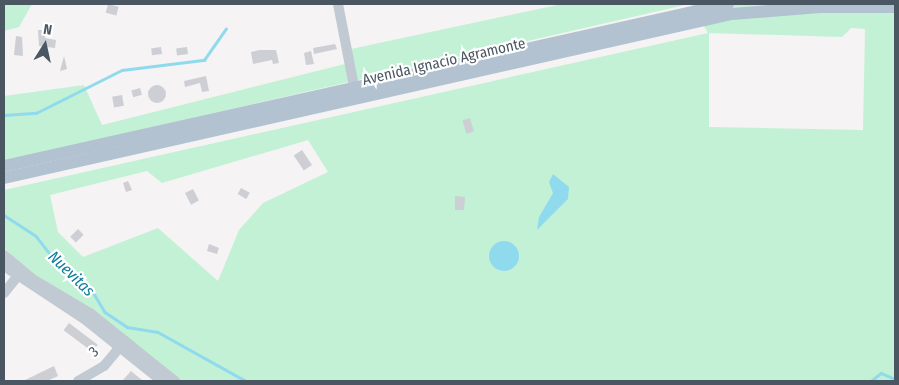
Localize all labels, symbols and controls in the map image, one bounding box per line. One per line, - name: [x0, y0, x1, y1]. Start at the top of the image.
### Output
- north arrow: [20, 20, 70, 70]
- text: N: [42, 21, 53, 39]
- street label: Avenida Ignacio Agramonte: [361, 34, 527, 90]
- water label: Nuevitas: [44, 247, 98, 301]
- street label: 3: [85, 343, 103, 361]

